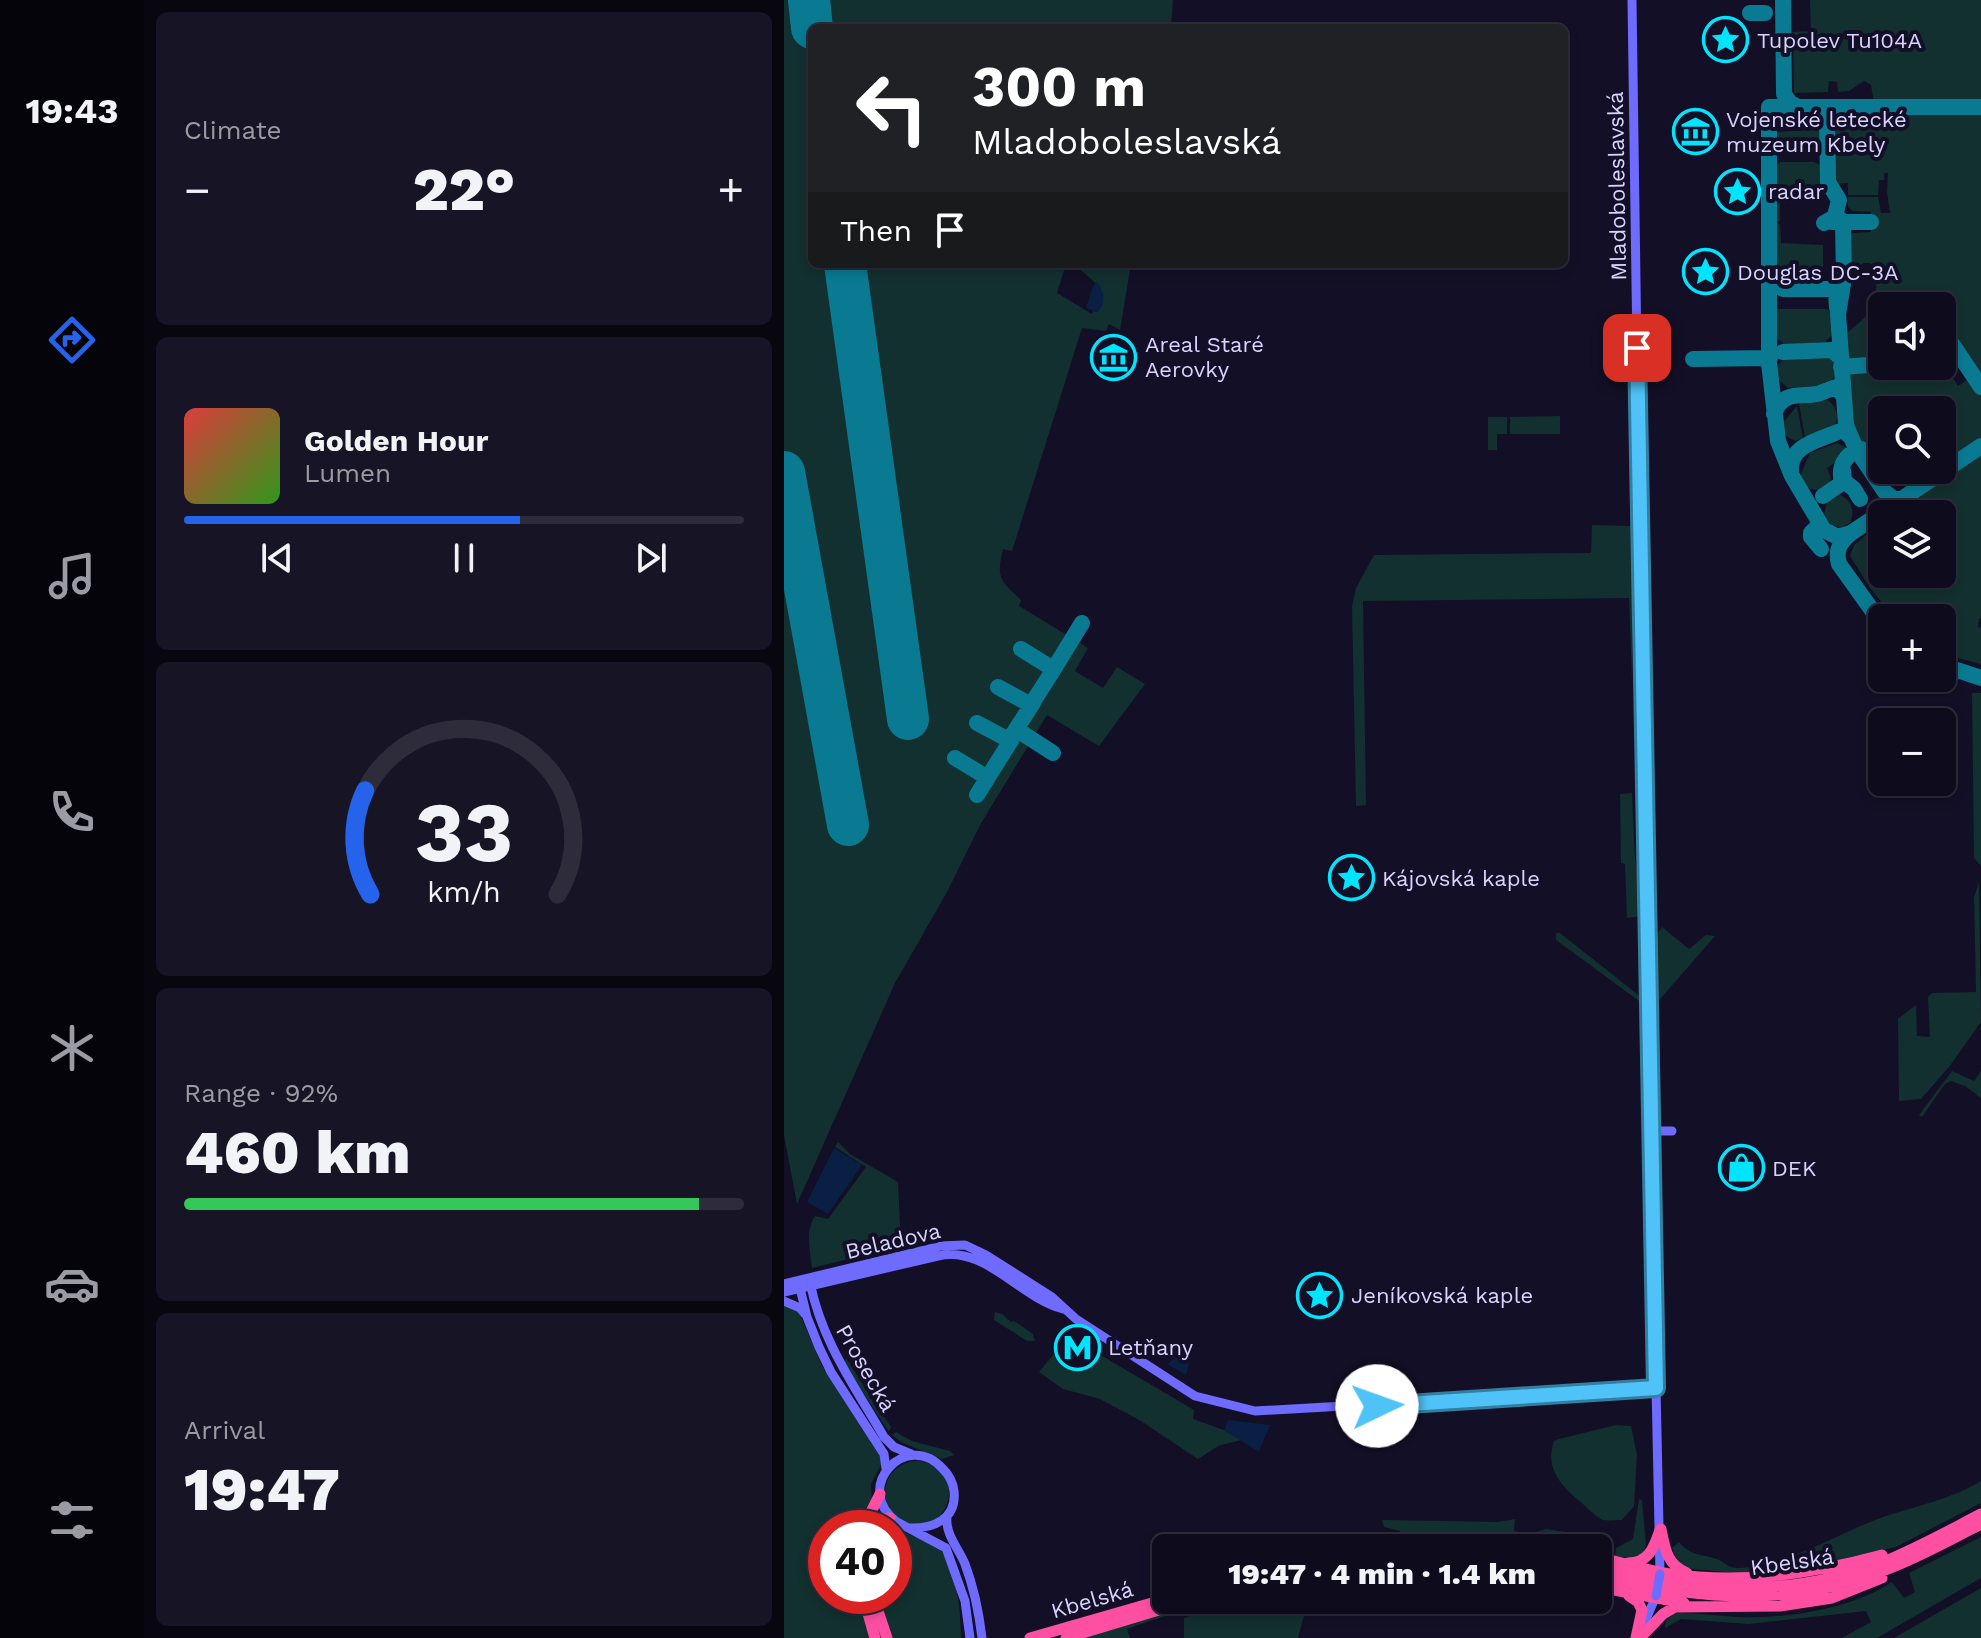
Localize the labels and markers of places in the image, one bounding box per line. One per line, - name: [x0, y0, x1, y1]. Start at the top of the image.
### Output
- place icon: Tupolev Tu104A: [1702, 16, 1750, 64]
- place label: Tupolev Tu104A: [1757, 28, 1922, 53]
- place label: Vojenské letecké muzeum Kbely: [1726, 107, 1907, 157]
- museum icon: Vojenské letecké muzeum Kbely: [1671, 108, 1719, 156]
- place icon: radar: [1713, 167, 1761, 215]
- place label: radar: [1768, 179, 1824, 204]
- place icon: Douglas DC-3A: [1682, 248, 1730, 296]
- place label: Douglas DC-3A: [1737, 260, 1899, 285]
- pin: [1603, 314, 1671, 382]
- place label: Areal Staré Aerovky: [1145, 332, 1264, 382]
- museum icon: Areal Staré Aerovky: [1090, 333, 1138, 381]
- place icon: Kájovská kaple: [1327, 854, 1375, 902]
- place label: Kájovská kaple: [1382, 866, 1540, 891]
- shop icon: DEK: [1717, 1144, 1765, 1192]
- place label: DEK: [1772, 1156, 1816, 1181]
- place icon: Jeníkovská kaple: [1296, 1271, 1344, 1319]
- place label: Jeníkovská kaple: [1351, 1283, 1533, 1308]
- metro station icon: Letňany: [1053, 1323, 1101, 1371]
- place label: Letňany: [1108, 1335, 1194, 1360]

